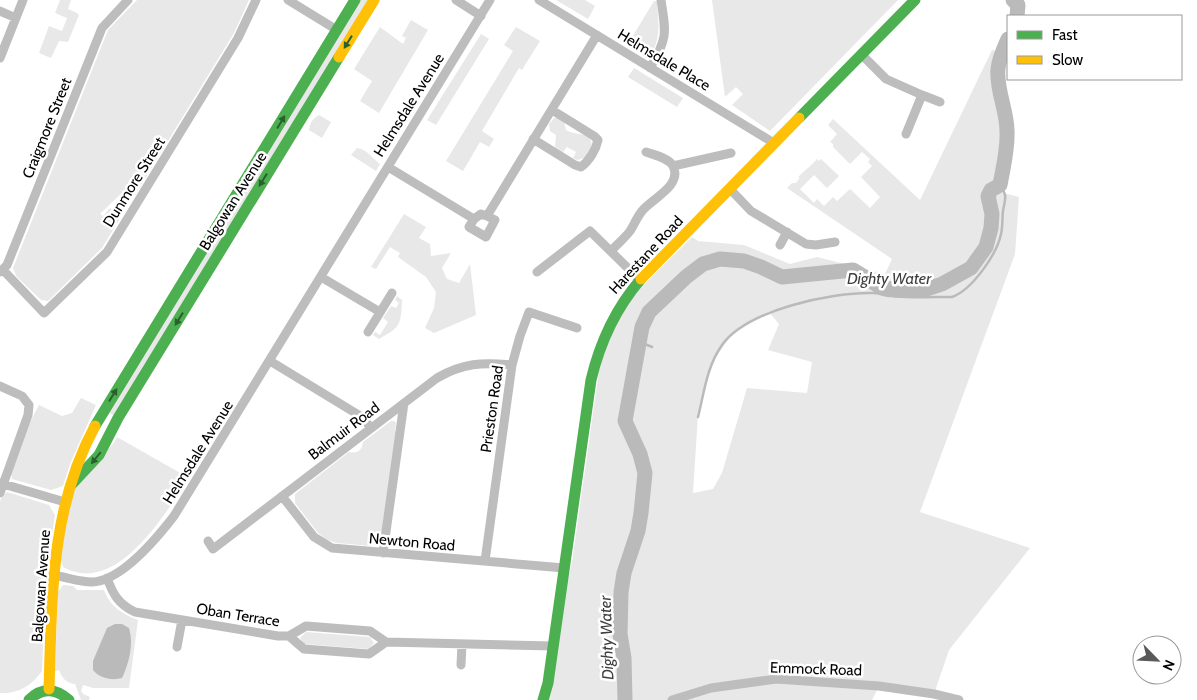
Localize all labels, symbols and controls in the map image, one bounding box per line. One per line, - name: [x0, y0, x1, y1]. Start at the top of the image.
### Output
- legend: [1007, 15, 1182, 80]
- street label: Helmsdale Place: [615, 25, 714, 95]
- text: Fast: [1052, 26, 1077, 44]
- one-way arrow: [344, 35, 353, 48]
- street label: Helmsdale Avenue: [370, 50, 448, 160]
- text: Slow: [1052, 51, 1083, 69]
- street label: Craigmore Street: [19, 75, 75, 181]
- one-way arrow: [276, 115, 285, 128]
- street label: Dunmore Street: [99, 134, 169, 230]
- street label: Balgowan Avenue: [196, 148, 271, 254]
- one-way arrow: [259, 173, 268, 187]
- street label: Harestane Road: [605, 212, 687, 298]
- water label: Dighty Water: [847, 269, 932, 288]
- one-way arrow: [174, 312, 183, 325]
- street label: Prieston Road: [477, 364, 507, 454]
- one-way arrow: [109, 388, 118, 401]
- street label: Helmsdale Avenue: [159, 397, 237, 507]
- street label: Balmuir Road: [305, 398, 383, 464]
- one-way arrow: [90, 451, 101, 464]
- street label: Balgowan Avenue: [28, 529, 54, 643]
- street label: Newton Road: [368, 529, 456, 555]
- water label: Dighty Water: [595, 594, 617, 680]
- street label: Oban Terrace: [195, 600, 281, 631]
- north arrow: [1132, 635, 1182, 685]
- text: N: [1159, 657, 1179, 673]
- street label: Emmock Road: [770, 658, 862, 680]

